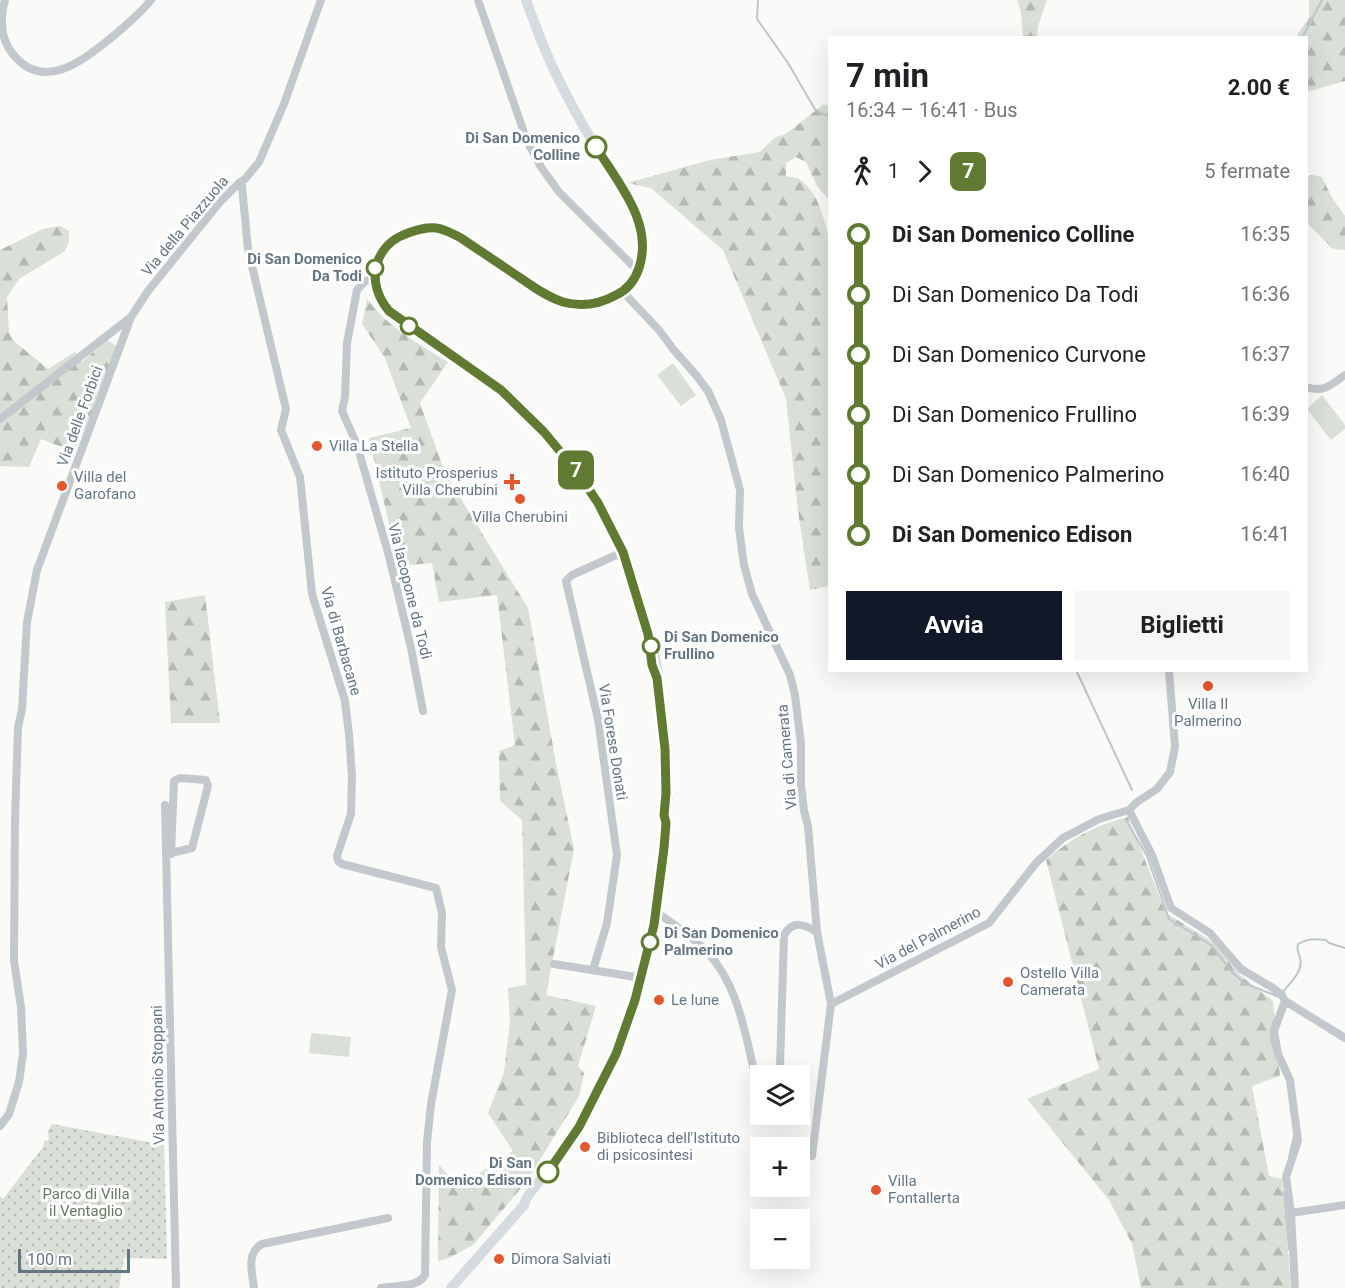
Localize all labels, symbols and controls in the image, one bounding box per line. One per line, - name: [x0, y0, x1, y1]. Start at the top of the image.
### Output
- text: 7 min: [846, 56, 929, 95]
- text: 2.00 €: [1228, 75, 1290, 100]
- text: 16:34 – 16:41 · Bus: [846, 98, 1018, 122]
- place label: Di San Domenico Colline: [465, 129, 580, 164]
- marker: Di San Domenico Colline: [585, 136, 607, 158]
- icon: walk: [846, 155, 879, 188]
- icon: forward: [908, 155, 941, 188]
- text: 1: [888, 159, 899, 183]
- text: 7: [962, 159, 974, 183]
- text: 5 fermate: [1204, 159, 1290, 183]
- street label: Via della Piazzuola: [138, 172, 232, 280]
- text: Di San Domenico Colline: [892, 222, 1134, 247]
- text: 16:35: [1240, 222, 1290, 246]
- place label: Di San Domenico Da Todi: [247, 250, 362, 285]
- marker: Di San Domenico Da Todi: [366, 259, 384, 277]
- text: Di San Domenico Da Todi: [892, 282, 1139, 307]
- text: 16:36: [1240, 282, 1290, 306]
- unlabelled marker: [400, 317, 418, 335]
- text: Di San Domenico Curvone: [892, 342, 1146, 367]
- text: 16:37: [1240, 342, 1290, 366]
- street label: Via delle Forbici: [53, 363, 107, 469]
- text: Di San Domenico Frullino: [892, 402, 1137, 427]
- text: 16:39: [1240, 402, 1290, 426]
- place label: Villa La Stella: [329, 437, 419, 455]
- marker: Villa La Stella: [310, 439, 324, 453]
- line badge: 7: [556, 450, 596, 490]
- text: 7: [570, 458, 582, 482]
- text: Di San Domenico Palmerino: [892, 462, 1164, 487]
- text: 16:40: [1240, 462, 1290, 486]
- place label: Istituto Prosperius Villa Cherubini: [376, 464, 498, 499]
- place label: Villa del Garofano: [74, 468, 136, 503]
- marker: Istituto Prosperius Villa Cherubini: [503, 473, 521, 491]
- marker: Villa del Garofano: [55, 479, 69, 493]
- marker: Villa Cherubini: [513, 492, 527, 506]
- place label: Villa Cherubini: [472, 508, 568, 526]
- street label: Via Iacopone da Todi: [384, 521, 436, 661]
- text: Di San Domenico Edison: [892, 522, 1132, 547]
- text: 16:41: [1240, 522, 1290, 546]
- street label: Via di Barbacane: [317, 585, 365, 698]
- button: Avvia: [846, 591, 1062, 660]
- button: Biglietti: [1074, 591, 1290, 660]
- place label: Di San Domenico Frullino: [664, 628, 779, 663]
- marker: Di San Domenico Frullino: [642, 637, 660, 655]
- marker: Villa Il Palmerino: [1201, 679, 1215, 693]
- street label: Via Forese Donati: [595, 683, 631, 801]
- place label: Villa Il Palmerino: [1174, 695, 1242, 730]
- street label: Via di Camerata: [773, 703, 801, 811]
- street label: Via del Palmerino: [872, 903, 984, 973]
- place label: Di San Domenico Palmerino: [664, 924, 779, 959]
- marker: Di San Domenico Palmerino: [641, 933, 659, 951]
- place label: Ostello Villa Camerata: [1020, 964, 1099, 999]
- marker: Ostello Villa Camerata: [1001, 975, 1015, 989]
- place label: Le lune: [671, 991, 719, 1009]
- marker: Le lune: [652, 993, 666, 1007]
- street label: Via Antonio Stoppani: [148, 1005, 168, 1145]
- map controls: [750, 1065, 810, 1269]
- button: layers: [750, 1065, 810, 1125]
- place label: Biblioteca dell'Istituto di psicosintesi: [597, 1129, 740, 1164]
- button: +: [750, 1137, 810, 1197]
- marker: Biblioteca dell'Istituto di psicosintesi: [578, 1140, 592, 1154]
- place label: Di San Domenico Edison: [415, 1154, 532, 1189]
- marker: Di San Domenico Edison: [537, 1161, 559, 1183]
- place label: Villa Fontallerta: [888, 1172, 960, 1207]
- marker: Villa Fontallerta: [869, 1183, 883, 1197]
- park label: Parco di Villa il Ventaglio: [42, 1185, 130, 1220]
- button: −: [750, 1209, 810, 1269]
- scale bar: [18, 1246, 130, 1274]
- text: 100 m: [27, 1250, 72, 1269]
- place label: Dimora Salviati: [511, 1250, 611, 1268]
- marker: Dimora Salviati: [492, 1252, 506, 1266]

